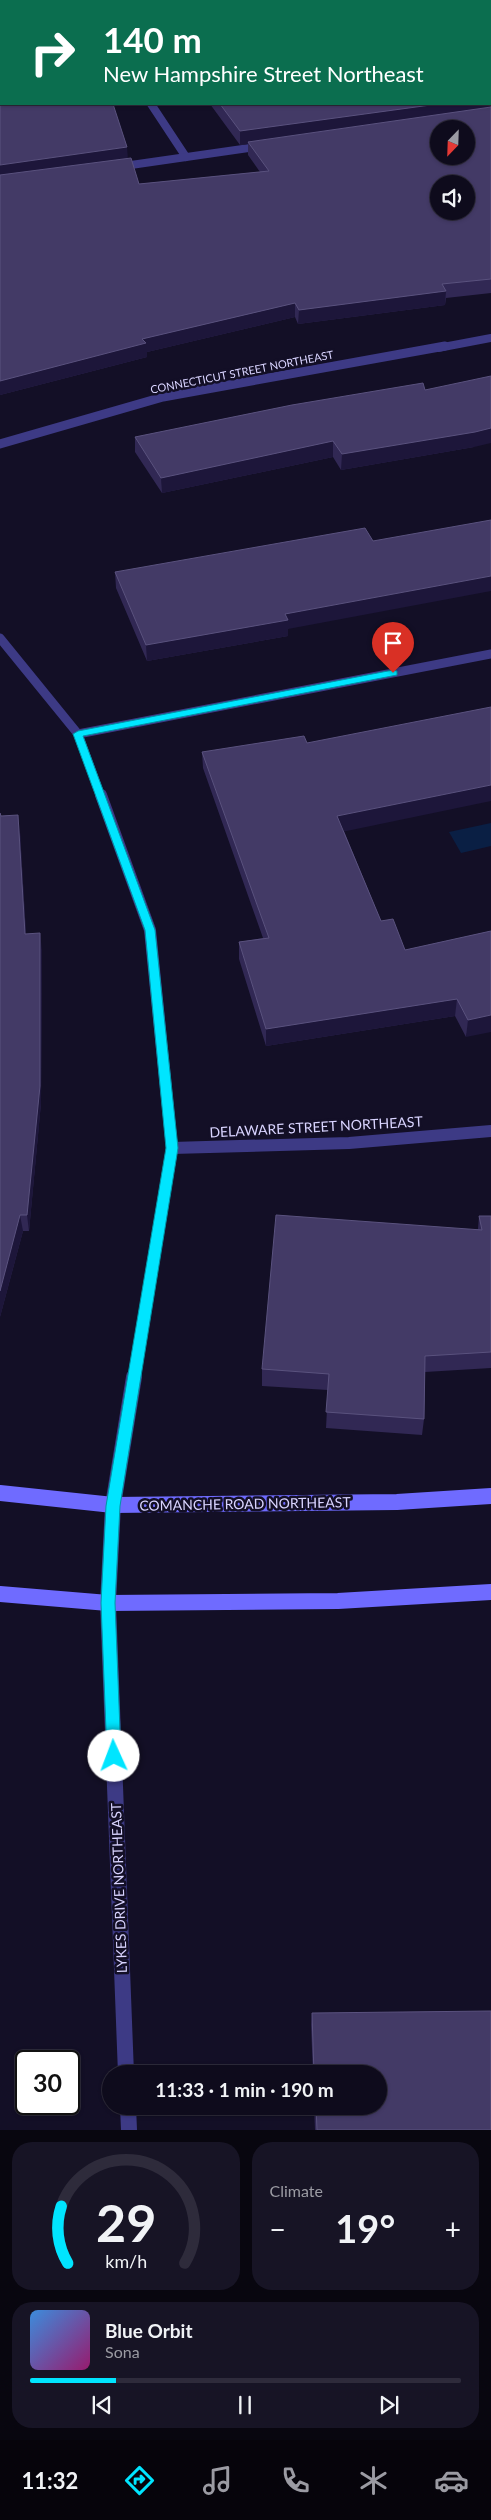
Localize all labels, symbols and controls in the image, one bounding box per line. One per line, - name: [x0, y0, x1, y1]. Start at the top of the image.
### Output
- text: 140 m: [103, 18, 202, 60]
- icon: right: [20, 20, 85, 85]
- text: New Hampshire Street Northeast: [103, 60, 424, 87]
- north arrow: [430, 120, 475, 165]
- map controls: [430, 120, 475, 220]
- button: sound: [430, 175, 475, 220]
- street label: CONNECTICUT STREET NORTHEAST: [149, 347, 335, 396]
- pin: [372, 622, 414, 673]
- icon: arrive: [379, 629, 407, 657]
- street label: DELAWARE STREET NORTHEAST: [209, 1112, 424, 1141]
- street label: COMANCHE ROAD NORTHEAST: [139, 1493, 351, 1514]
- position arrow: [87, 1729, 139, 1781]
- street label: LYKES DRIVE NORTHEAST: [107, 1802, 130, 1973]
- speed limit sign: 30: [15, 2050, 80, 2115]
- text: 11:33 · 1 min · 190 m: [155, 2078, 334, 2101]
- text: Climate: [270, 2181, 323, 2200]
- text: 29: [96, 2191, 156, 2253]
- text: 19°: [335, 2205, 395, 2251]
- text: −: [270, 2212, 286, 2246]
- text: +: [445, 2212, 461, 2246]
- text: km/h: [105, 2250, 147, 2272]
- text: Blue Orbit: [105, 2319, 193, 2342]
- text: Sona: [105, 2342, 140, 2361]
- icon: previous: [88, 2391, 116, 2419]
- icon: pause: [231, 2391, 259, 2419]
- icon: next: [375, 2391, 403, 2419]
- icon: directions: [122, 2463, 157, 2498]
- icon: music: [200, 2463, 235, 2498]
- icon: phone: [278, 2463, 313, 2498]
- icon: climate: [356, 2463, 391, 2498]
- icon: car: [434, 2463, 469, 2498]
- text: 11:32: [22, 2467, 78, 2494]

